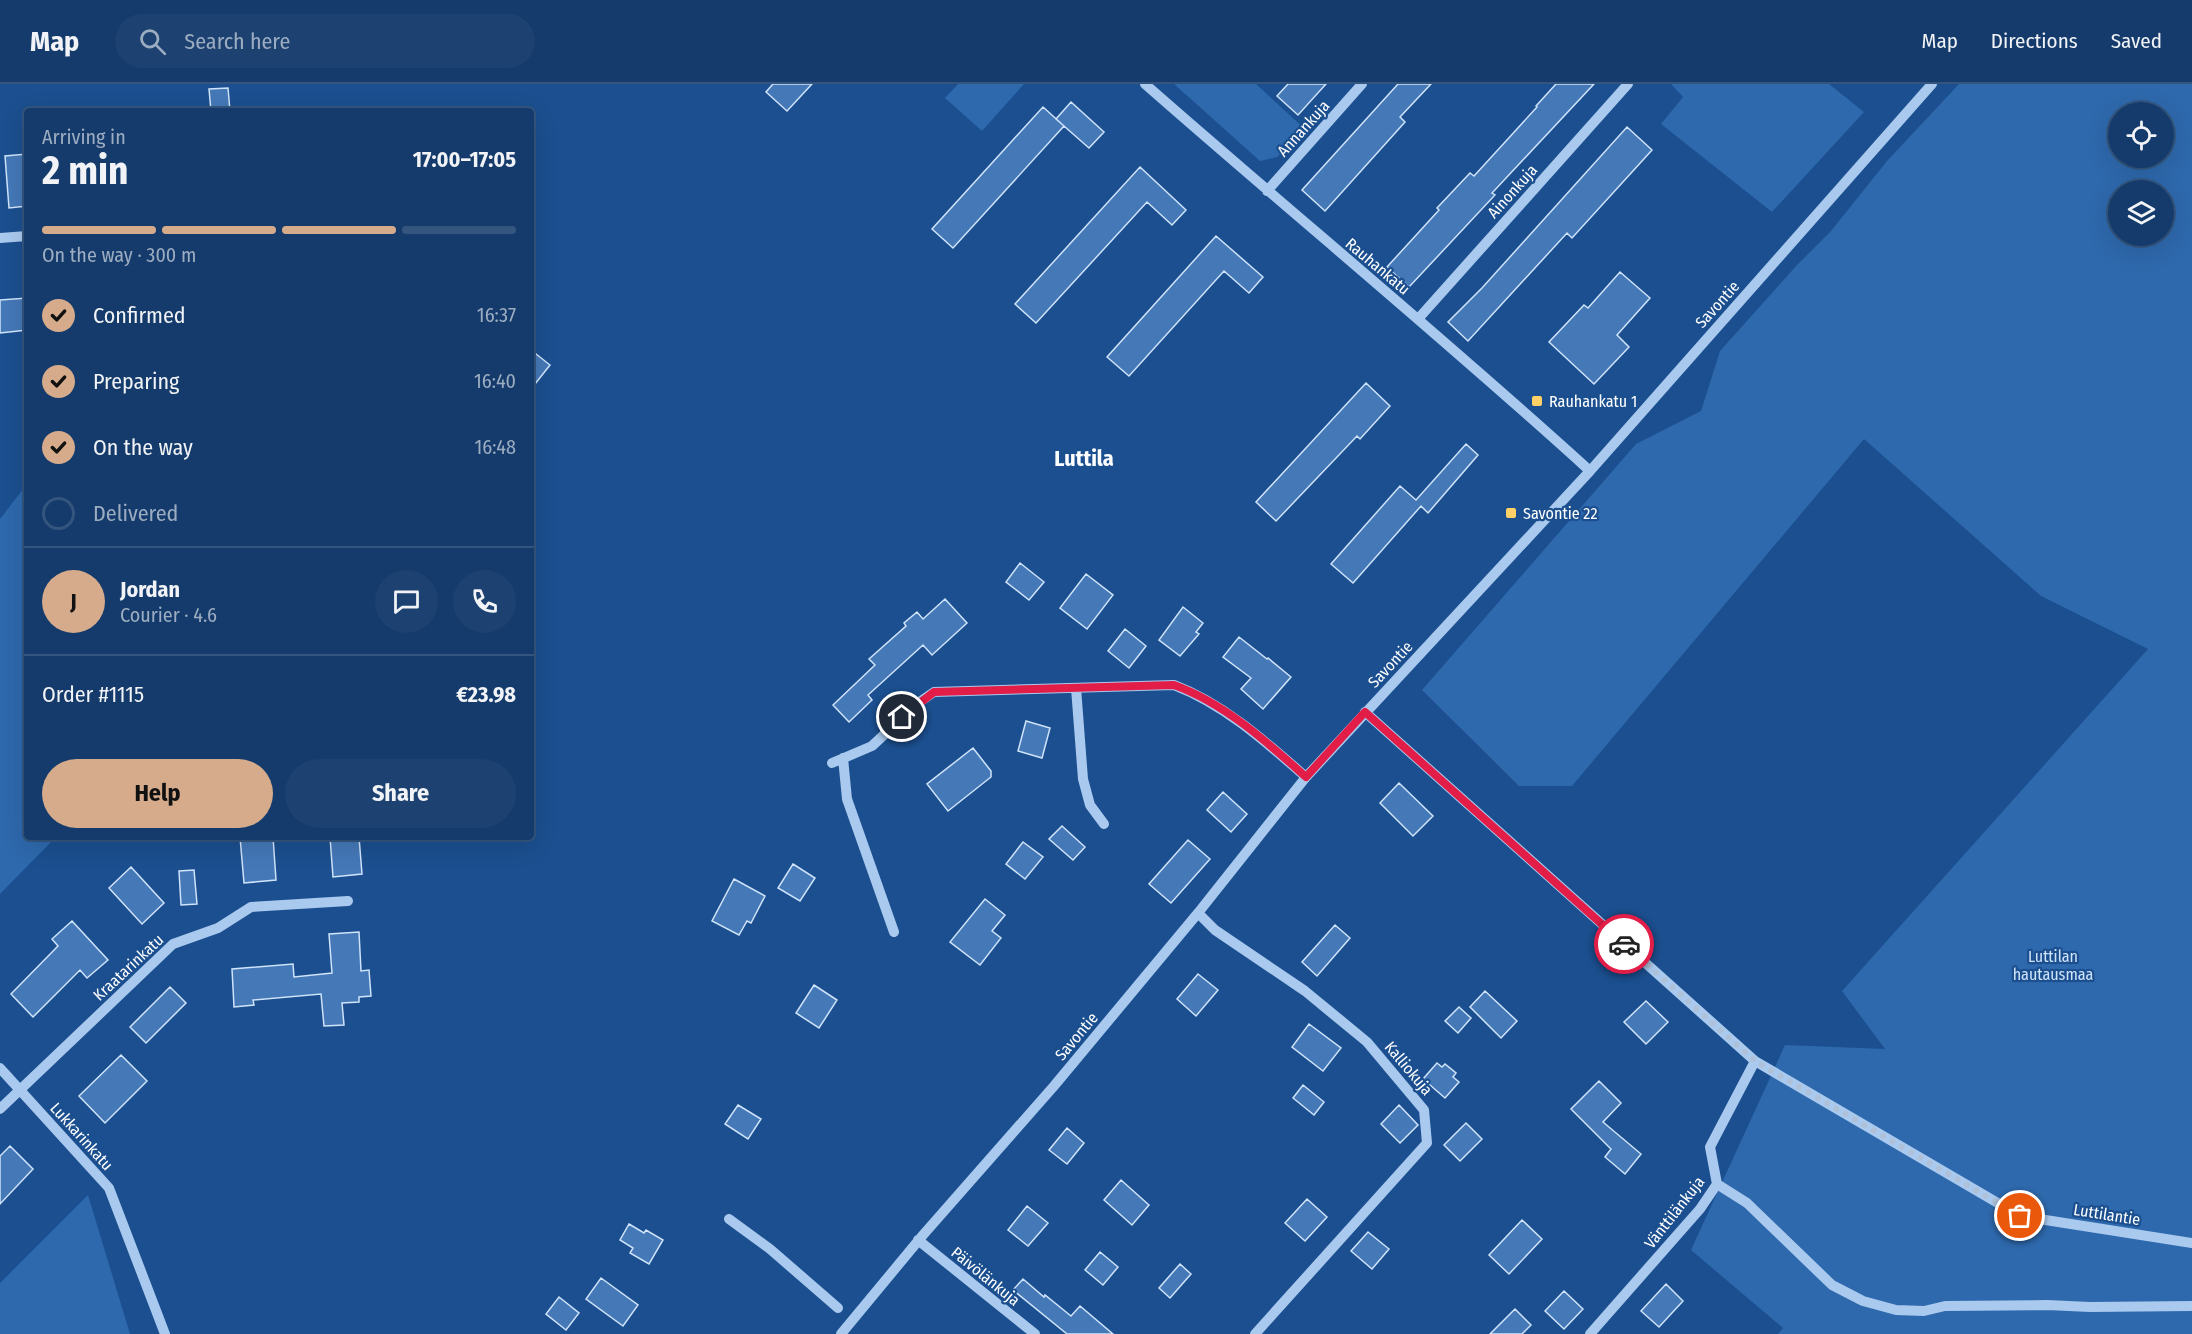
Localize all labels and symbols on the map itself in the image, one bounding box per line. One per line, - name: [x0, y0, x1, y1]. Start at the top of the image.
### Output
- street label: Annankuja: [1273, 96, 1334, 160]
- street label: Ainonkuja: [1483, 161, 1541, 222]
- street label: Rauhankatu: [1342, 234, 1414, 299]
- street label: Savontie: [1691, 277, 1743, 332]
- place label: Rauhankatu 1: [1549, 392, 1637, 411]
- marker: Rauhankatu 1: [1530, 394, 1544, 408]
- district label: Luttila: [1054, 445, 1114, 472]
- place label: Savontie 22: [1523, 504, 1597, 523]
- marker: Savontie 22: [1504, 506, 1518, 520]
- street label: Savontie: [1364, 637, 1417, 692]
- pin: [876, 691, 927, 742]
- courier: [1594, 914, 1654, 974]
- street label: Kraatarinkatu: [89, 930, 167, 1005]
- park label: Luttilan hautausmaa: [2013, 947, 2094, 984]
- street label: Savontie: [1051, 1008, 1102, 1064]
- street label: Kalliokuja: [1381, 1038, 1437, 1099]
- street label: Lukkarinkatu: [46, 1099, 117, 1174]
- street label: Vänttilänkuja: [1640, 1172, 1709, 1252]
- pin: [1994, 1190, 2045, 1241]
- street label: Luttilantie: [2072, 1200, 2142, 1229]
- street label: Päivölänkuja: [947, 1243, 1024, 1310]

